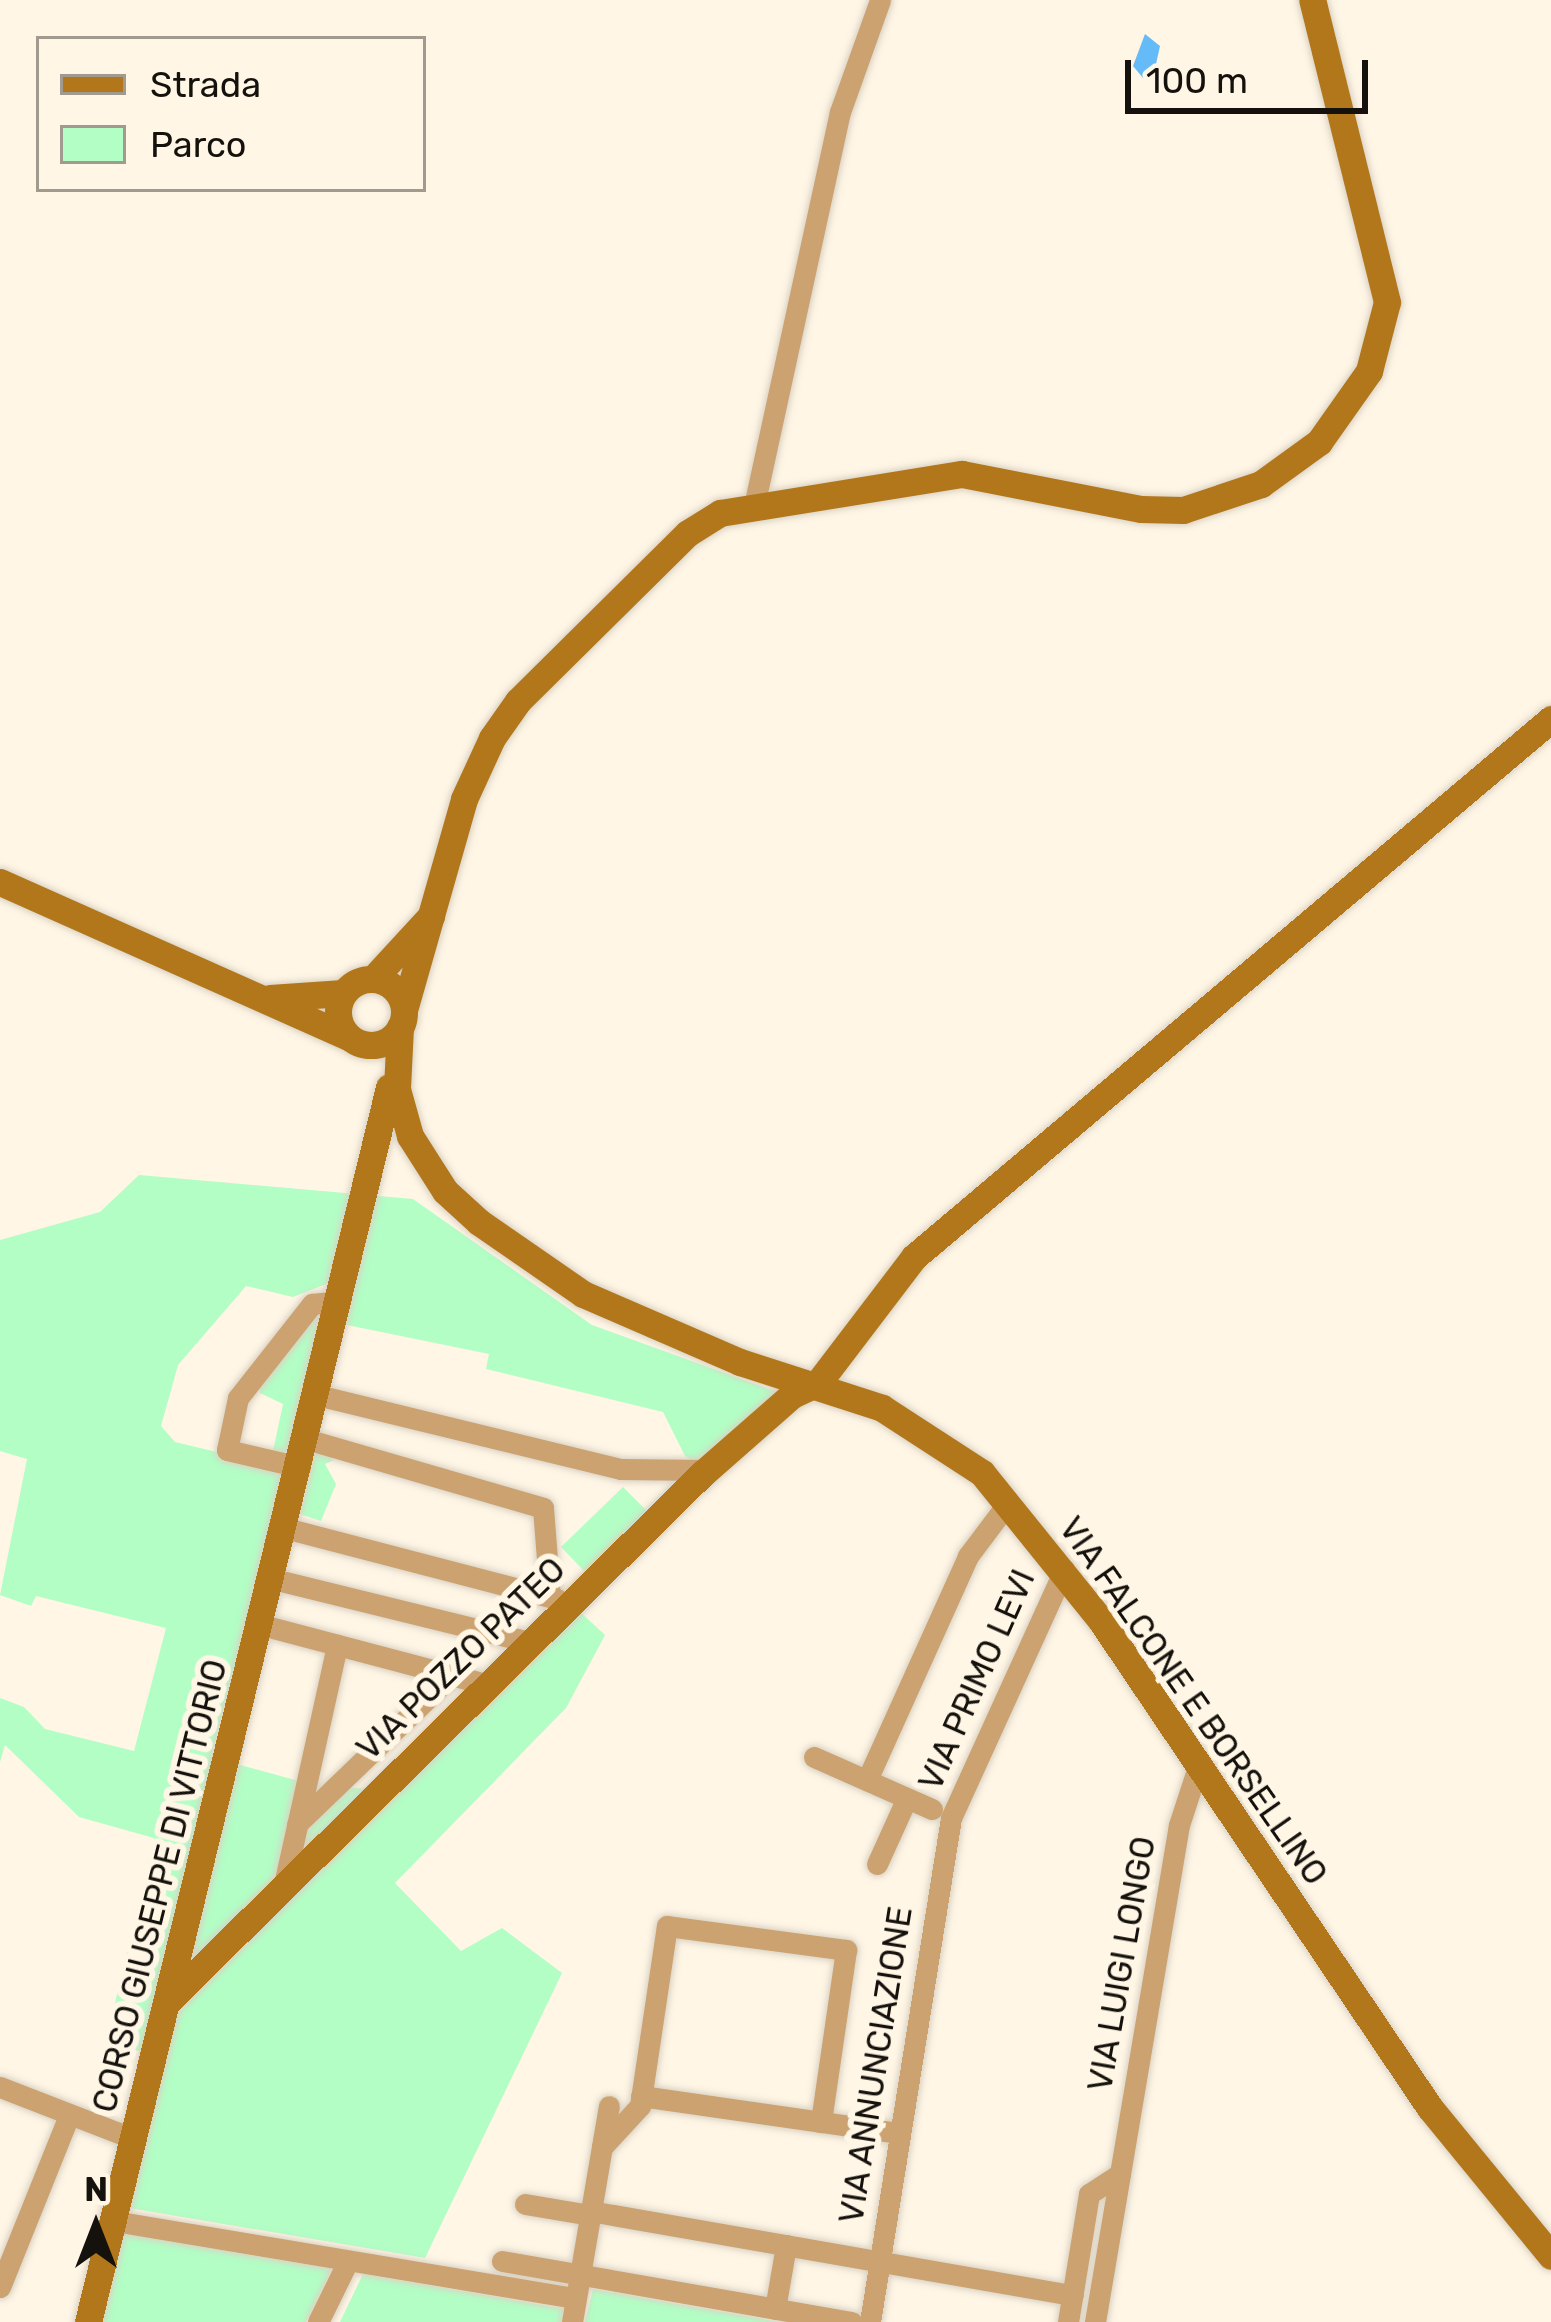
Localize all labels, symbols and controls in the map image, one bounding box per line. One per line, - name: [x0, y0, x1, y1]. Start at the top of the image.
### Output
- legend: [36, 36, 426, 192]
- scale bar: [1131, 36, 1374, 110]
- text: 100 m: [1146, 59, 1248, 102]
- text: Strada: [150, 63, 261, 106]
- text: Parco: [150, 123, 247, 166]
- street label: VIA FALCONE E BORSELLINO: [1050, 1509, 1336, 1893]
- street label: VIA POZZO PATEO: [348, 1549, 574, 1769]
- street label: VIA PRIMO LEVI: [910, 1563, 1044, 1797]
- street label: CORSO GIUSEPPE DI VITTORIO: [84, 1655, 236, 2117]
- street label: VIA LUIGI LONGO: [1080, 1833, 1164, 2095]
- street label: VIA ANNUNCIAZIONE: [831, 1903, 921, 2227]
- north arrow: [36, 2166, 156, 2286]
- text: N: [84, 2170, 108, 2209]

